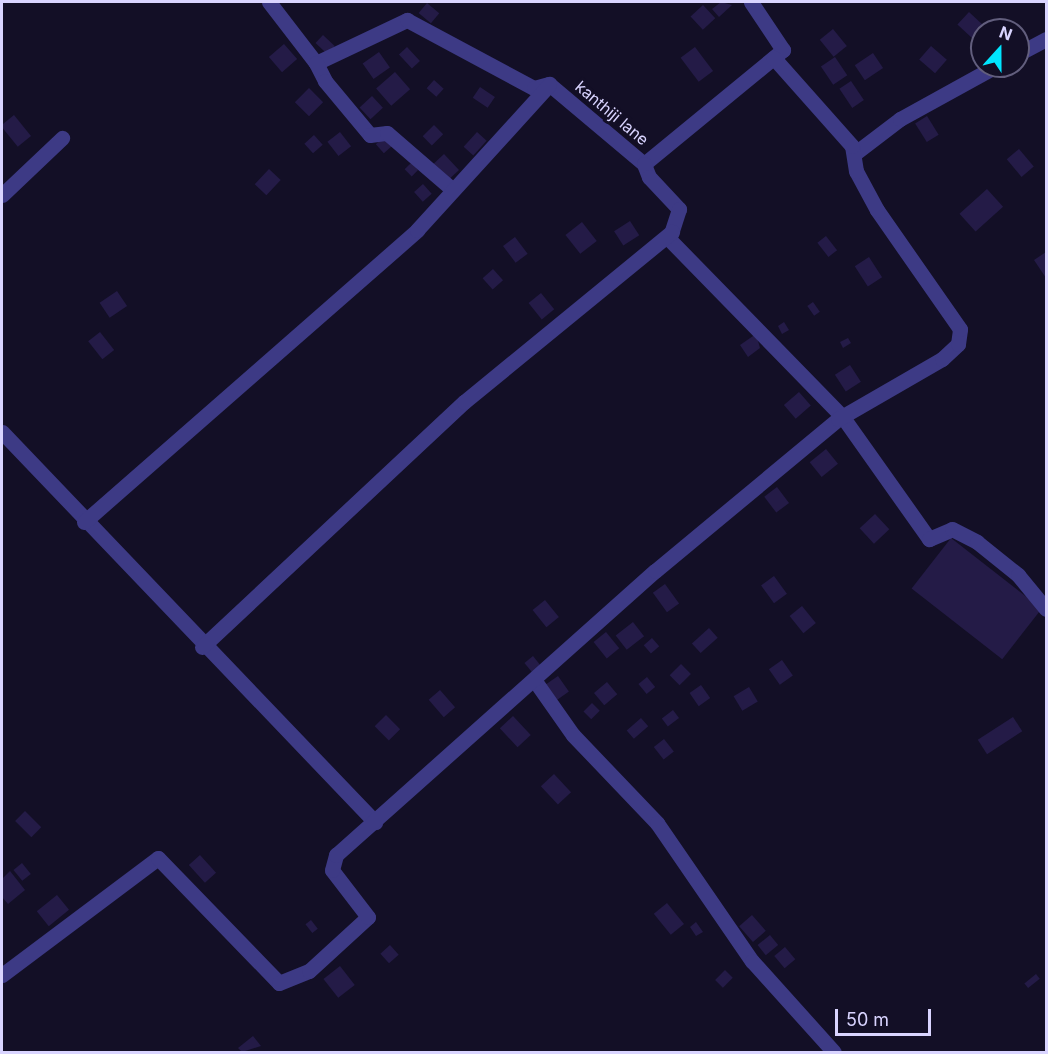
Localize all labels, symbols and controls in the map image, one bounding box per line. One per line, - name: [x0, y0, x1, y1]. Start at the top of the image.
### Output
- north arrow: [970, 18, 1030, 78]
- text: N: [996, 22, 1015, 45]
- street label: kanthiji lane: [571, 77, 653, 149]
- scale bar: [838, 997, 934, 1035]
- text: 50 m: [846, 1009, 889, 1030]

